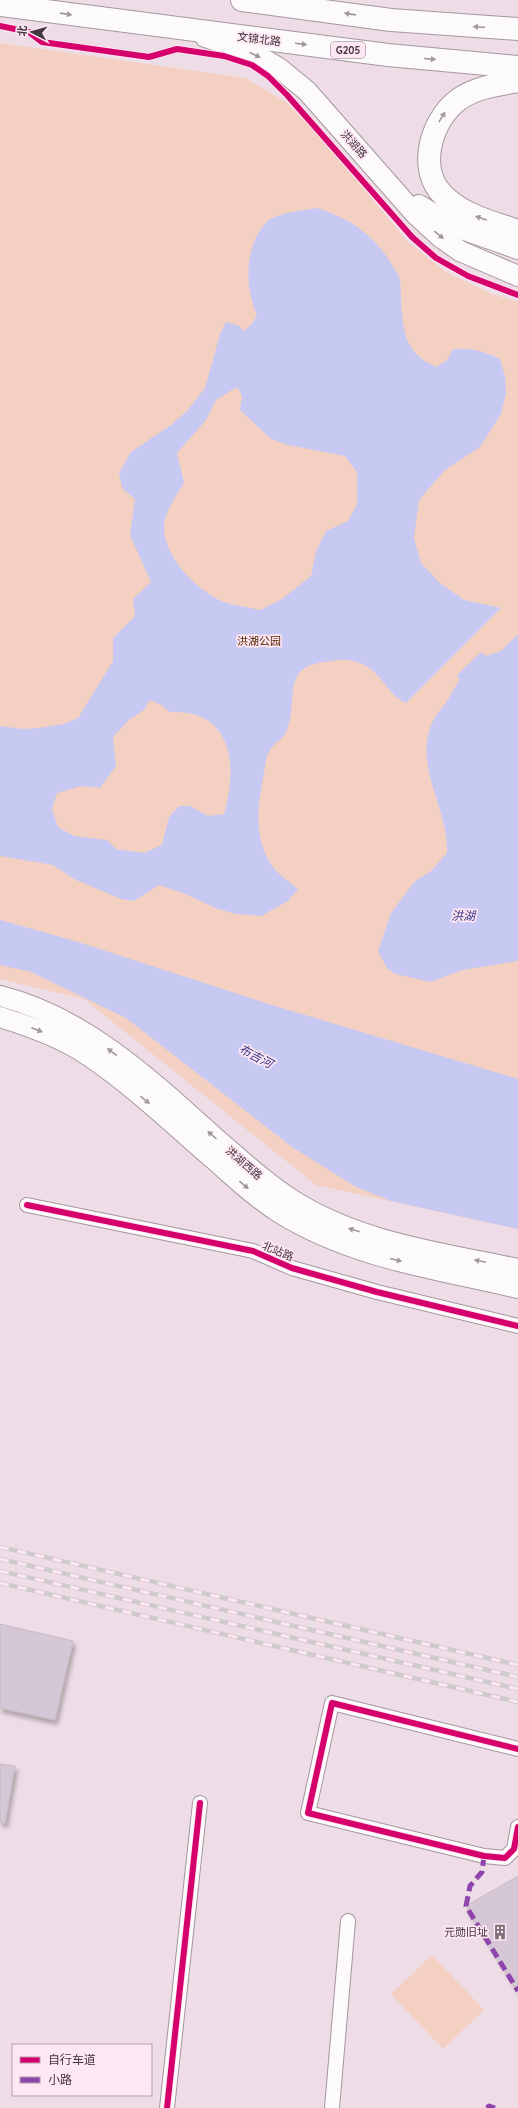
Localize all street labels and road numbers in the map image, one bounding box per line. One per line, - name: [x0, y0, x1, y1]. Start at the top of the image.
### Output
- street label: 文锦北路: [236, 29, 282, 49]
- road number: G205: [331, 42, 365, 58]
- street label: 洪湖路: [338, 127, 370, 161]
- street label: 洪湖西路: [223, 1143, 265, 1183]
- street label: 北站路: [260, 1238, 296, 1264]

